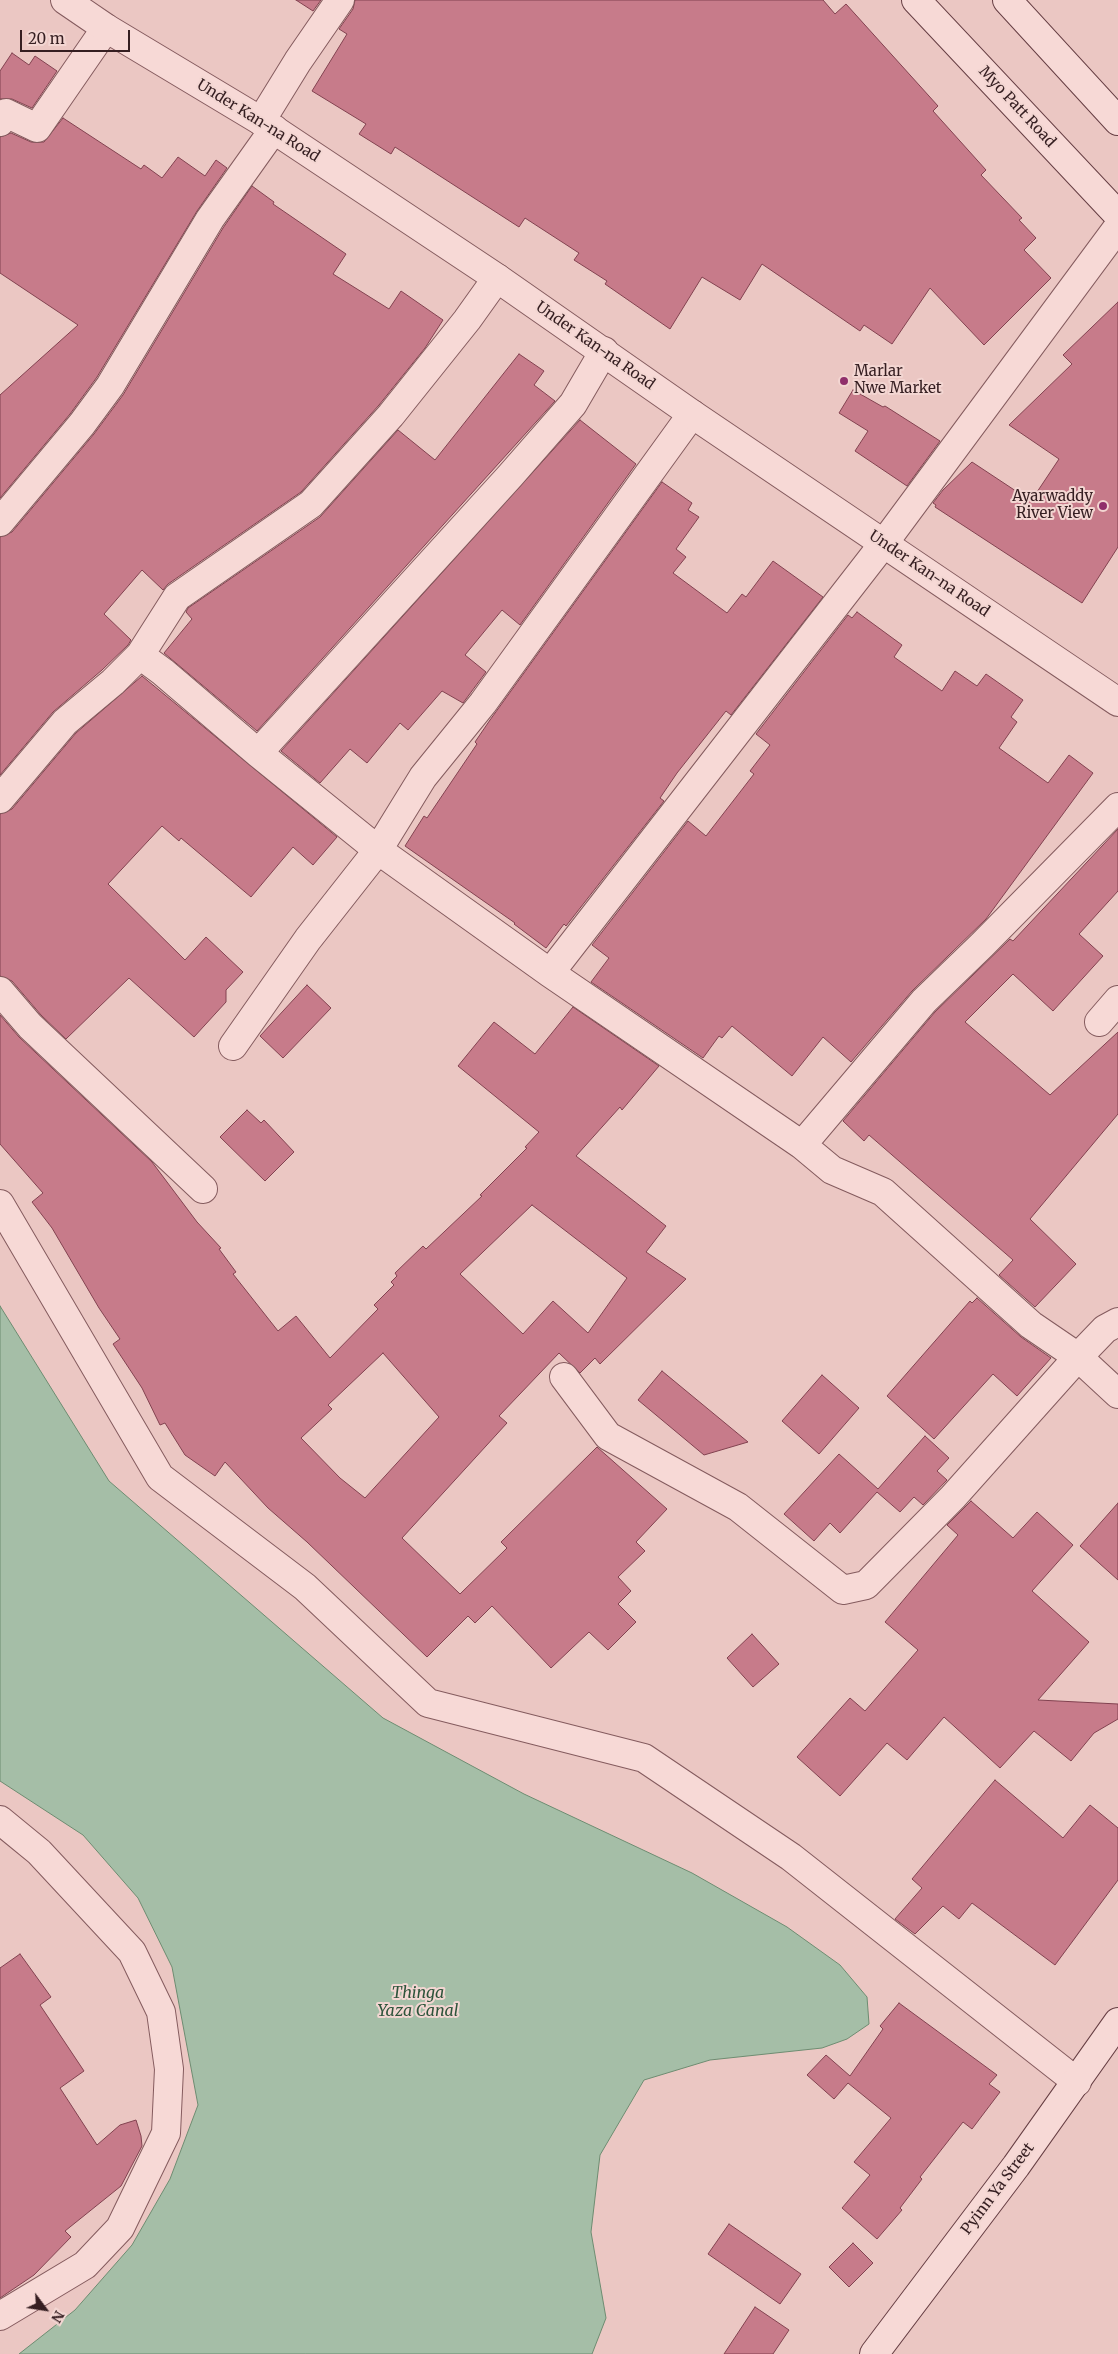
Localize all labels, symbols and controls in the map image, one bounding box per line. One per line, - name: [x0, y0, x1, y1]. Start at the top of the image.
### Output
- scale bar: [22, 20, 132, 52]
- text: 20 m: [28, 29, 65, 48]
- street label: Myo Patt Road: [975, 63, 1059, 151]
- street label: Under Kan-na Road: [193, 76, 323, 166]
- street label: Under Kan-na Road: [532, 298, 658, 394]
- place label: Marlar Nwe Market: [854, 363, 942, 398]
- marker: Marlar Nwe Market: [838, 375, 850, 387]
- place label: Ayarwaddy River View: [1012, 488, 1093, 523]
- marker: Ayarwaddy River View: [1097, 500, 1109, 512]
- street label: Under Kan-na Road: [865, 527, 993, 621]
- water label: Thinga Yaza Canal: [377, 1983, 459, 2021]
- street label: Pyinn Ya Street: [958, 2140, 1038, 2238]
- north arrow: [20, 2284, 70, 2334]
- text: N: [47, 2307, 68, 2326]

